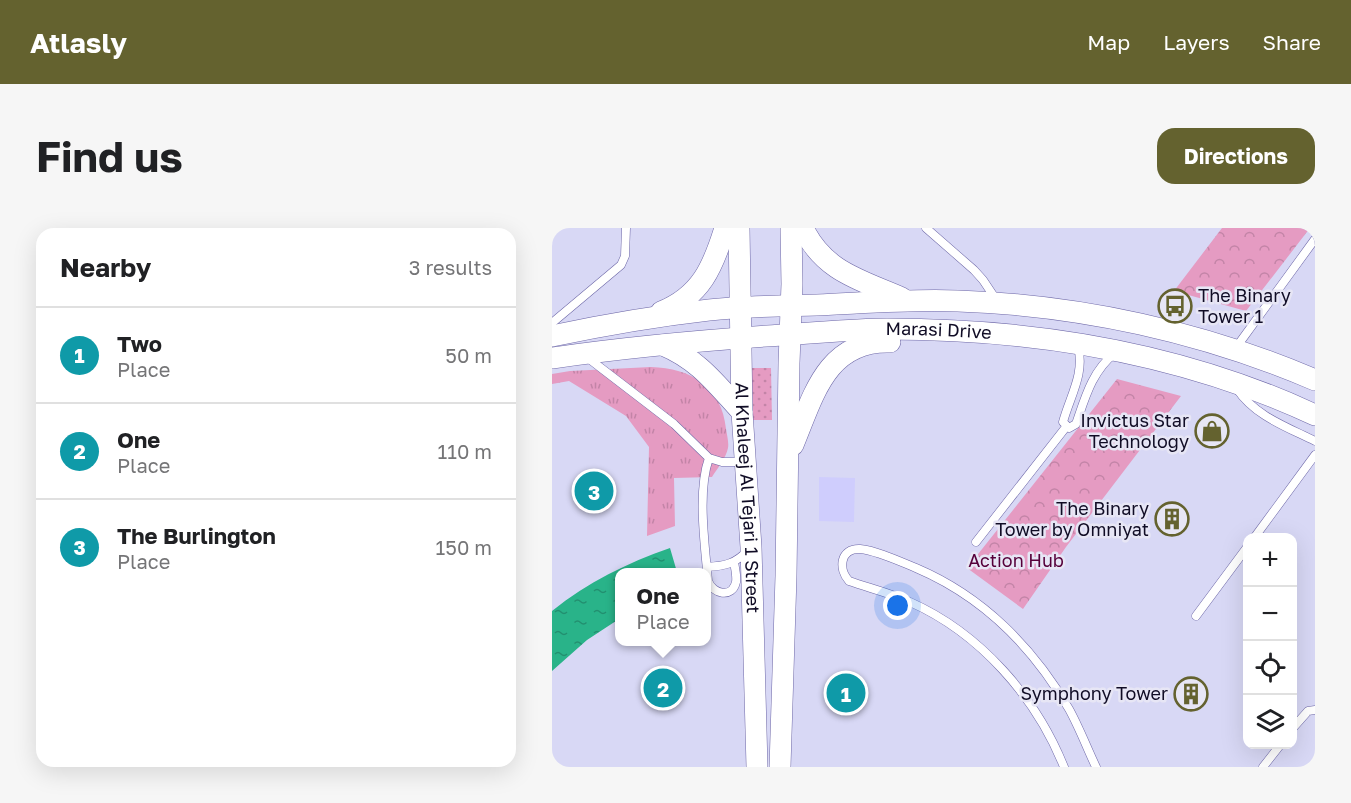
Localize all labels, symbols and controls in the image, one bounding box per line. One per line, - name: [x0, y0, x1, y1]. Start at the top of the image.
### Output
- text: Atlasly: [30, 26, 127, 59]
- text: Map: [1087, 29, 1130, 55]
- text: Layers: [1163, 29, 1230, 55]
- text: Share: [1263, 29, 1321, 55]
- button: Directions: [1157, 128, 1315, 184]
- text: Find us: [36, 131, 183, 181]
- text: Nearby: [60, 252, 151, 283]
- text: 3 results: [409, 255, 492, 279]
- place label: The Binary Tower 1: [1198, 284, 1291, 327]
- bus stop icon: The Binary Tower 1: [1157, 288, 1193, 324]
- street label: Marasi Drive: [885, 317, 993, 343]
- text: Two: [117, 330, 162, 357]
- text: 1: [74, 343, 85, 367]
- text: 50 m: [445, 343, 492, 367]
- text: Place: [117, 357, 170, 381]
- street label: Al Khaleej Al Tejari 1 Street: [732, 382, 765, 614]
- place label: Invictus Star Technology: [1080, 409, 1189, 452]
- shop icon: Invictus Star Technology: [1194, 413, 1230, 449]
- text: One: [117, 426, 160, 453]
- text: 2: [73, 439, 86, 463]
- text: 110 m: [438, 439, 492, 463]
- text: Place: [117, 453, 170, 477]
- pin: 3: [574, 468, 614, 514]
- place label: The Binary Tower by Omniyat: [995, 497, 1149, 540]
- building icon: The Binary Tower by Omniyat: [1154, 501, 1190, 537]
- text: The Burlington: [117, 522, 276, 549]
- map controls: [1243, 533, 1297, 749]
- button: +: [1243, 533, 1297, 587]
- text: 3: [73, 535, 86, 559]
- text: 150 m: [436, 535, 492, 559]
- text: Place: [117, 549, 170, 573]
- park label: Action Hub: [968, 549, 1064, 571]
- popup: [615, 568, 711, 646]
- text: One: [636, 582, 680, 609]
- button: −: [1243, 587, 1297, 641]
- your location: [883, 591, 912, 620]
- text: Place: [636, 609, 690, 633]
- button: locate: [1243, 641, 1297, 695]
- pin: 2: [644, 666, 682, 710]
- pin: 1: [826, 670, 866, 716]
- building icon: Symphony Tower: [1173, 676, 1209, 712]
- place label: Symphony Tower: [1020, 682, 1168, 704]
- button: layers: [1243, 695, 1297, 749]

